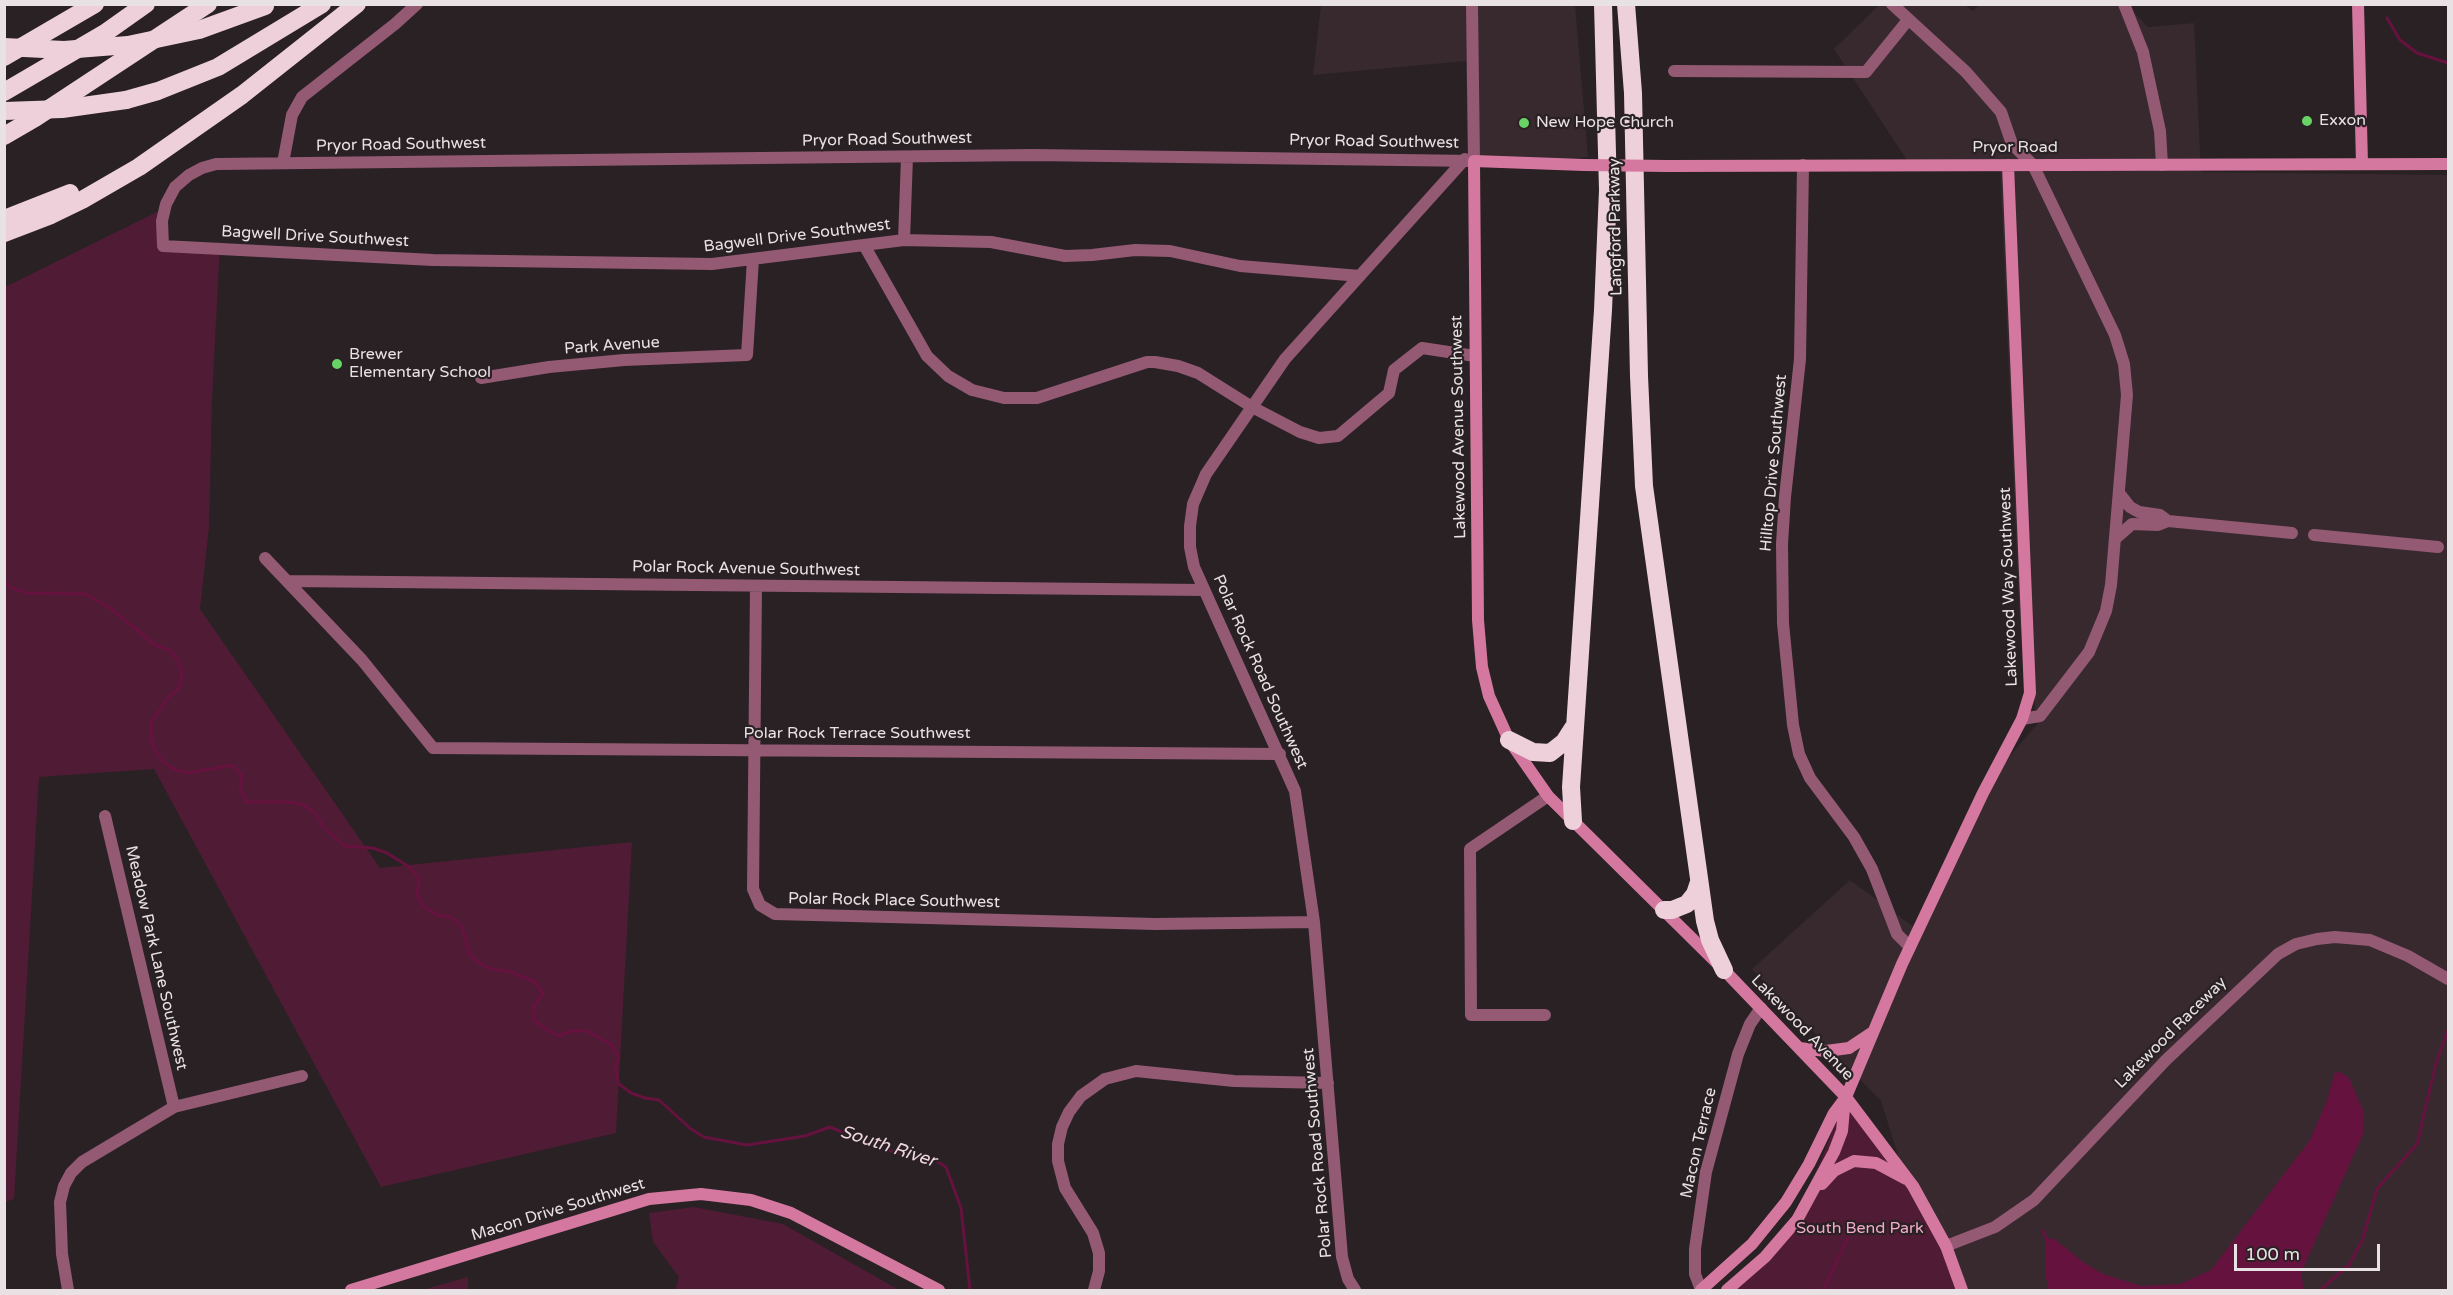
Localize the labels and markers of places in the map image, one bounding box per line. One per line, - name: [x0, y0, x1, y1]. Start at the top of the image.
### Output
- place label: Exxon: [2319, 111, 2366, 131]
- place label: New Hope Church: [1536, 113, 1674, 133]
- marker: Exxon: [2300, 114, 2314, 128]
- marker: New Hope Church: [1517, 116, 1531, 130]
- place label: Brewer Elementary School: [349, 345, 491, 383]
- marker: Brewer Elementary School: [330, 357, 344, 371]

